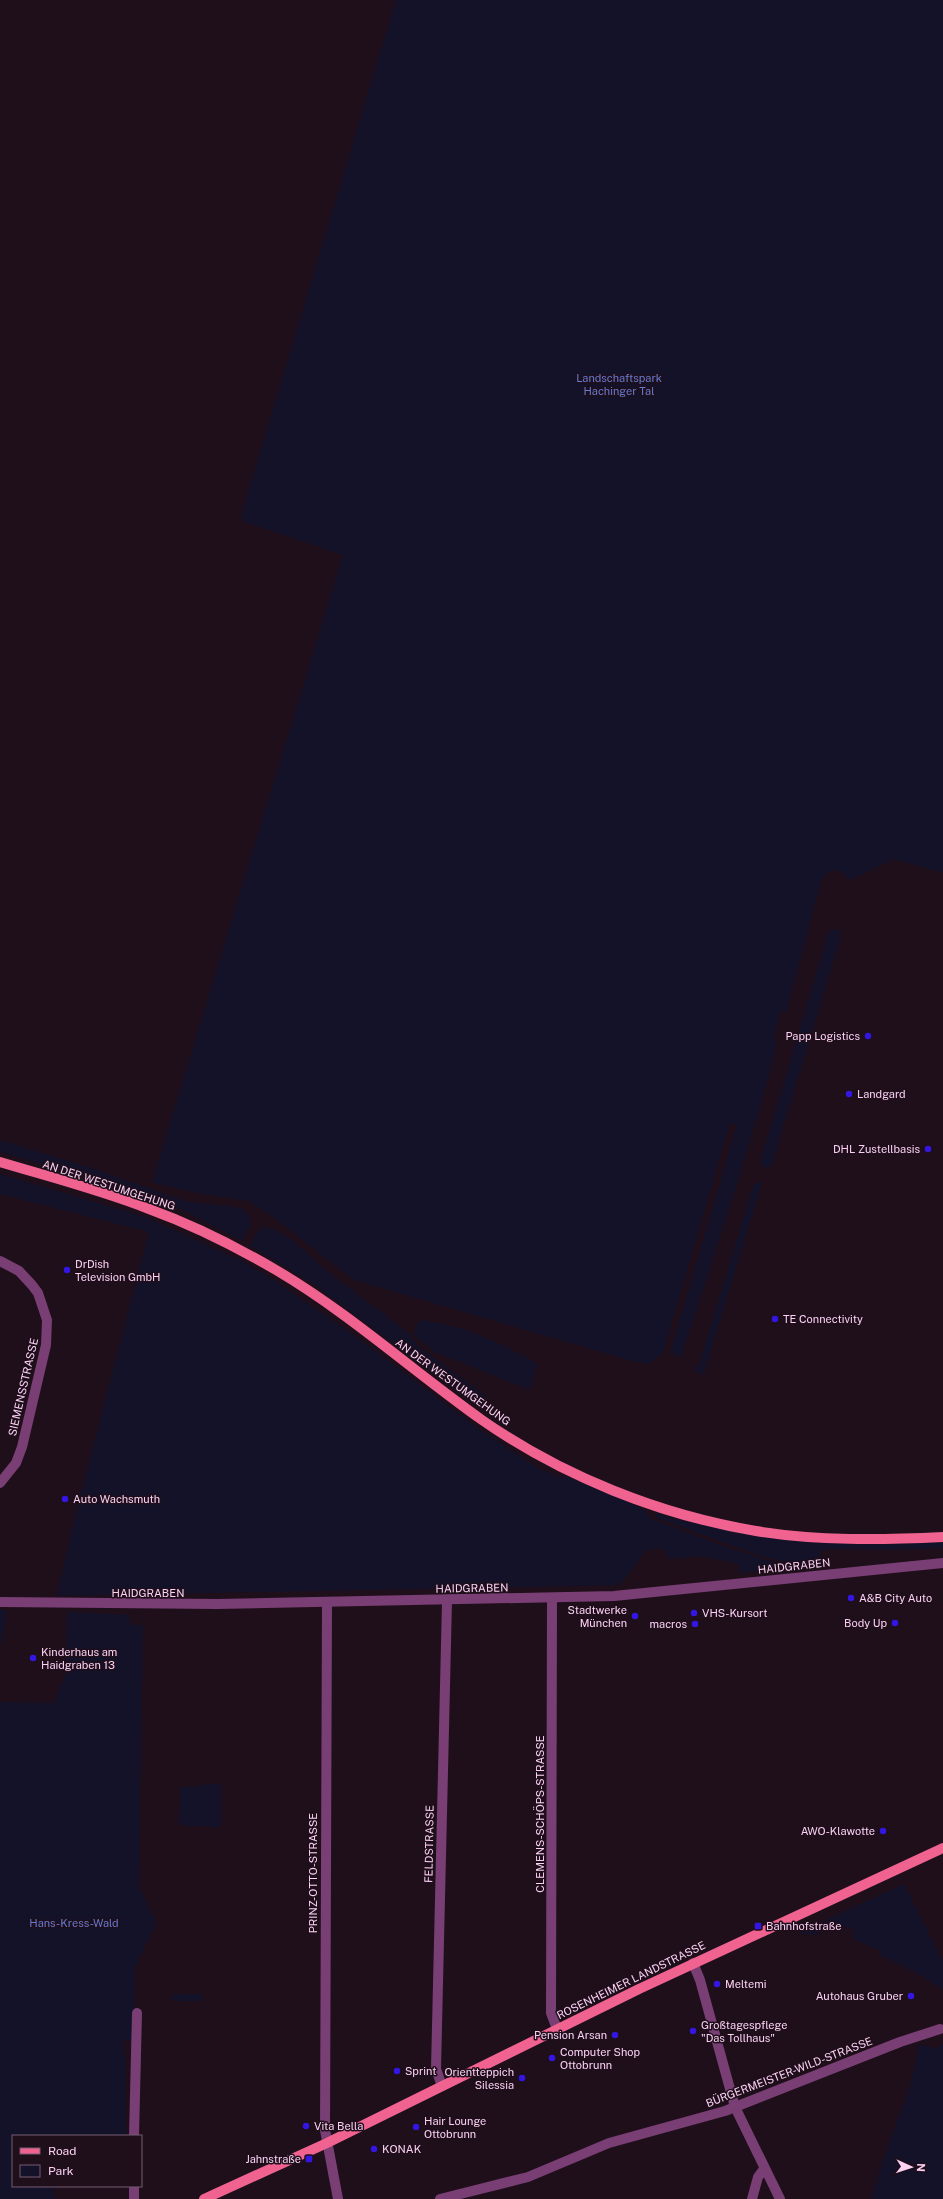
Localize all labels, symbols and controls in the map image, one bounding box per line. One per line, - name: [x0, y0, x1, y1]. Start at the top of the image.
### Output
- park label: Landschaftspark Hachinger Tal: [576, 372, 662, 397]
- place label: Papp Logistics: [785, 1030, 860, 1042]
- marker: Papp Logistics: [863, 1031, 873, 1041]
- place label: Landgard: [857, 1088, 906, 1100]
- marker: Landgard: [844, 1089, 854, 1099]
- place label: DHL Zustellbasis: [833, 1143, 920, 1155]
- marker: DHL Zustellbasis: [923, 1144, 933, 1154]
- street label: AN DER WESTUMGEHUNG: [41, 1158, 177, 1212]
- place label: DrDish Television GmbH: [75, 1258, 160, 1283]
- marker: DrDish Television GmbH: [62, 1265, 72, 1275]
- place label: TE Connectivity: [783, 1313, 863, 1325]
- marker: TE Connectivity: [770, 1314, 780, 1324]
- street label: AN DER WESTUMGEHUNG: [393, 1336, 513, 1428]
- street label: SIEMENSSTRASSE: [6, 1337, 40, 1437]
- place label: Auto Wachsmuth: [73, 1493, 160, 1505]
- marker: Auto Wachsmuth: [60, 1494, 70, 1504]
- street label: HAIDGRABEN: [757, 1556, 831, 1576]
- street label: HAIDGRABEN: [435, 1581, 509, 1595]
- street label: HAIDGRABEN: [112, 1587, 184, 1599]
- place label: A&B City Auto: [859, 1592, 932, 1604]
- marker: A&B City Auto: [846, 1593, 856, 1603]
- place label: Stadtwerke München: [568, 1604, 627, 1629]
- place label: VHS-Kursort: [702, 1607, 767, 1619]
- marker: VHS-Kursort: [689, 1608, 699, 1618]
- marker: Stadtwerke München: [630, 1611, 640, 1621]
- place label: Body Up: [844, 1617, 887, 1629]
- place label: macros: [650, 1618, 687, 1630]
- marker: Body Up: [890, 1618, 900, 1628]
- marker: macros: [690, 1619, 700, 1629]
- place label: Kinderhaus am Haidgraben 13: [41, 1646, 117, 1671]
- marker: Kinderhaus am Haidgraben 13: [28, 1653, 38, 1663]
- street label: CLEMENS-SCHÖPS-STRASSE: [533, 1735, 546, 1893]
- street label: FELDSTRASSE: [422, 1805, 436, 1883]
- street label: PRINZ-OTTO-STRASSE: [307, 1813, 319, 1933]
- place label: AWO-Klawotte: [801, 1825, 875, 1837]
- marker: AWO-Klawotte: [878, 1826, 888, 1836]
- park label: Hans-Kress-Wald: [29, 1917, 119, 1929]
- place label: Bahnhofstraße: [766, 1920, 841, 1932]
- marker: Bahnhofstraße: [753, 1921, 763, 1931]
- street label: ROSENHEIMER LANDSTRASSE: [555, 1939, 707, 2021]
- place label: Meltemi: [725, 1978, 766, 1990]
- marker: Meltemi: [712, 1979, 722, 1989]
- place label: Autohaus Gruber: [816, 1990, 903, 2002]
- marker: Autohaus Gruber: [906, 1991, 916, 2001]
- place label: Großtagespflege "Das Tollhaus": [701, 2019, 787, 2044]
- marker: Großtagespflege "Das Tollhaus": [688, 2026, 698, 2036]
- place label: Pension Arsan: [534, 2029, 607, 2041]
- marker: Pension Arsan: [610, 2030, 620, 2040]
- street label: BÜRGERMEISTER-WILD-STRASSE: [704, 2034, 874, 2109]
- place label: Computer Shop Ottobrunn: [560, 2046, 640, 2071]
- marker: Computer Shop Ottobrunn: [547, 2053, 557, 2063]
- place label: Sprint: [405, 2065, 436, 2077]
- marker: Sprint: [392, 2066, 402, 2076]
- place label: Orientteppich Silessia: [444, 2066, 514, 2091]
- marker: Orientteppich Silessia: [517, 2073, 527, 2083]
- place label: Hair Lounge Ottobrunn: [424, 2115, 486, 2140]
- place label: Vita Bella: [314, 2120, 363, 2132]
- marker: Vita Bella: [301, 2121, 311, 2131]
- marker: Hair Lounge Ottobrunn: [411, 2122, 421, 2132]
- legend: [12, 2135, 142, 2187]
- place label: KONAK: [382, 2143, 422, 2155]
- text: Road: [48, 2144, 76, 2158]
- marker: KONAK: [369, 2144, 379, 2154]
- north arrow: [891, 2147, 931, 2187]
- place label: Jahnstraße: [245, 2153, 301, 2165]
- marker: Jahnstraße: [304, 2154, 314, 2164]
- text: N: [915, 2163, 927, 2172]
- text: Park: [48, 2164, 74, 2178]

